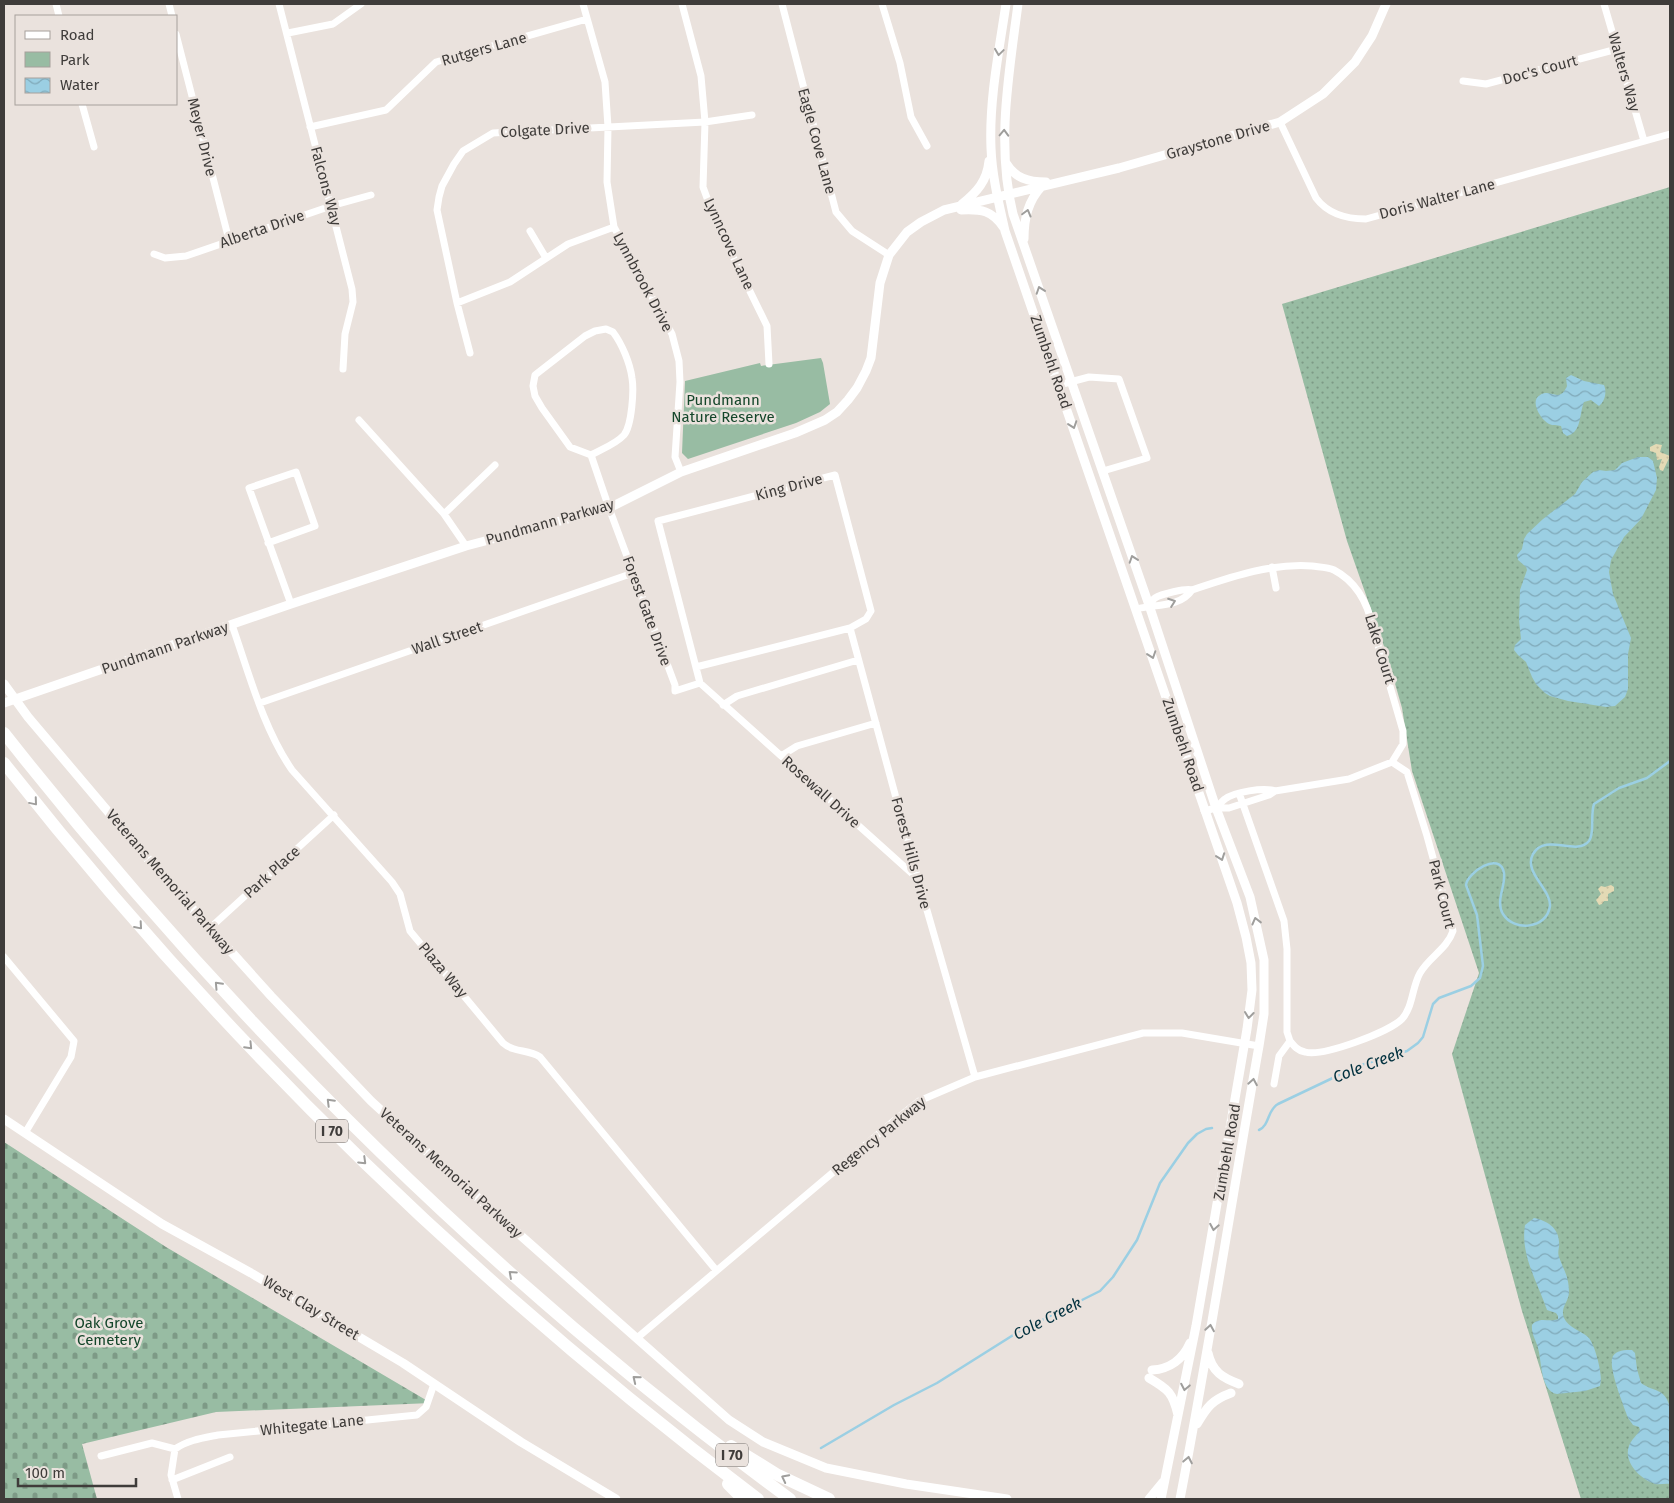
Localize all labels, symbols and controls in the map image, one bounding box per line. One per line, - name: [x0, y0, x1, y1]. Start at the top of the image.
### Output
- legend: [15, 15, 178, 105]
- text: Road: [60, 26, 95, 44]
- street label: Rutgers Lane: [439, 28, 529, 70]
- street label: Walters Way: [1604, 30, 1644, 114]
- one-way arrow: [994, 48, 1005, 56]
- text: Park: [60, 51, 90, 69]
- street label: Doc's Court: [1501, 51, 1580, 89]
- text: Water: [60, 76, 99, 94]
- street label: Eagle Cove Lane: [794, 86, 840, 196]
- street label: Meyer Drive: [184, 96, 220, 178]
- street label: Graystone Drive: [1164, 117, 1272, 163]
- street label: Colgate Drive: [500, 119, 590, 141]
- one-way arrow: [999, 129, 1010, 137]
- street label: Falcons Way: [307, 144, 345, 228]
- street label: Doris Walter Lane: [1377, 175, 1497, 223]
- street label: Lynncove Lane: [700, 195, 758, 293]
- street label: Alberta Drive: [217, 206, 307, 252]
- one-way arrow: [1022, 209, 1032, 217]
- street label: Lynnbrook Drive: [609, 229, 677, 335]
- one-way arrow: [1036, 286, 1046, 295]
- street label: Zumbehl Road: [1027, 313, 1075, 411]
- park label: Pundmann Nature Reserve: [671, 391, 775, 426]
- one-way arrow: [1067, 420, 1077, 429]
- street label: King Drive: [753, 469, 825, 505]
- street label: Pundmann Parkway: [484, 495, 617, 549]
- street label: Forest Gate Drive: [619, 554, 675, 668]
- one-way arrow: [1129, 555, 1139, 564]
- one-way arrow: [1167, 598, 1176, 608]
- street label: Lake Court: [1361, 612, 1399, 687]
- street label: Wall Street: [409, 617, 485, 658]
- street label: Pundmann Parkway: [99, 618, 231, 678]
- one-way arrow: [1146, 650, 1156, 658]
- street label: Zumbehl Road: [1159, 696, 1207, 794]
- street label: Rosewall Drive: [778, 752, 864, 832]
- street label: Forest Hills Drive: [887, 795, 935, 911]
- one-way arrow: [29, 796, 38, 805]
- street label: Veterans Memorial Parkway: [102, 806, 238, 959]
- street label: Park Place: [240, 842, 304, 902]
- one-way arrow: [1215, 852, 1225, 861]
- street label: Park Court: [1425, 858, 1459, 931]
- one-way arrow: [1251, 917, 1262, 926]
- one-way arrow: [133, 920, 142, 929]
- street label: Plaza Way: [415, 939, 472, 1002]
- one-way arrow: [215, 982, 224, 991]
- one-way arrow: [1244, 1011, 1255, 1019]
- one-way arrow: [243, 1040, 252, 1049]
- water label: Cole Creek: [1330, 1042, 1406, 1087]
- one-way arrow: [1247, 1078, 1257, 1086]
- street label: Regency Parkway: [828, 1092, 930, 1179]
- one-way arrow: [327, 1099, 336, 1108]
- street label: Zumbehl Road: [1210, 1102, 1244, 1202]
- street label: Veterans Memorial Parkway: [376, 1104, 527, 1242]
- road number: I 70: [316, 1120, 348, 1142]
- one-way arrow: [357, 1155, 366, 1164]
- one-way arrow: [1209, 1222, 1219, 1231]
- one-way arrow: [509, 1271, 518, 1280]
- street label: West Clay Street: [259, 1272, 363, 1344]
- water label: Cole Creek: [1010, 1293, 1085, 1344]
- park label: Oak Grove Cemetery: [74, 1314, 144, 1349]
- one-way arrow: [1205, 1324, 1215, 1333]
- one-way arrow: [633, 1376, 642, 1385]
- one-way arrow: [1180, 1382, 1190, 1391]
- street label: Whitegate Lane: [259, 1411, 365, 1439]
- road number: I 70: [716, 1444, 748, 1466]
- scale bar: [18, 1456, 135, 1488]
- one-way arrow: [1182, 1456, 1193, 1465]
- text: 100 m: [25, 1464, 65, 1482]
- one-way arrow: [781, 1474, 790, 1484]

